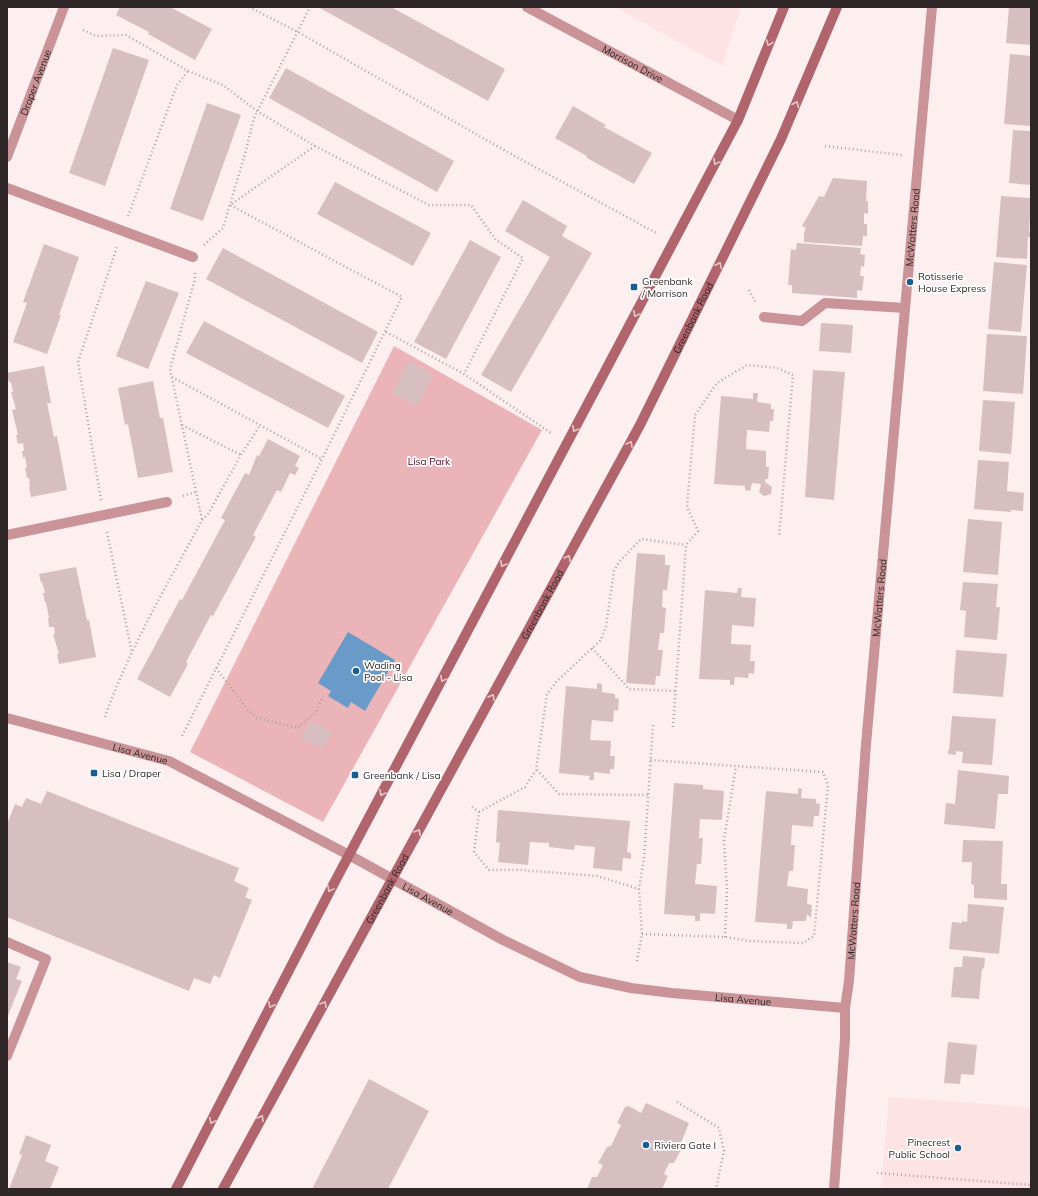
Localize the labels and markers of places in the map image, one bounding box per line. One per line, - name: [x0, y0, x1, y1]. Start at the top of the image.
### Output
- place label: Rotisserie House Express: [918, 270, 986, 295]
- place label: Greenbank / Morrison: [641, 275, 693, 300]
- marker: Rotisserie House Express: [905, 277, 915, 287]
- marker: Greenbank / Morrison: [629, 282, 639, 292]
- place label: Wading Pool - Lisa: [364, 659, 412, 684]
- marker: Wading Pool - Lisa: [351, 666, 361, 676]
- place label: Lisa / Draper: [102, 767, 161, 780]
- marker: Lisa / Draper: [89, 768, 99, 778]
- place label: Greenbank / Lisa: [363, 769, 441, 782]
- marker: Greenbank / Lisa: [350, 770, 360, 780]
- place label: Pinecrest Public School: [889, 1136, 950, 1161]
- place label: Riviera Gate I: [654, 1139, 716, 1152]
- marker: Riviera Gate I: [641, 1140, 651, 1150]
- marker: Pinecrest Public School: [953, 1143, 963, 1153]

